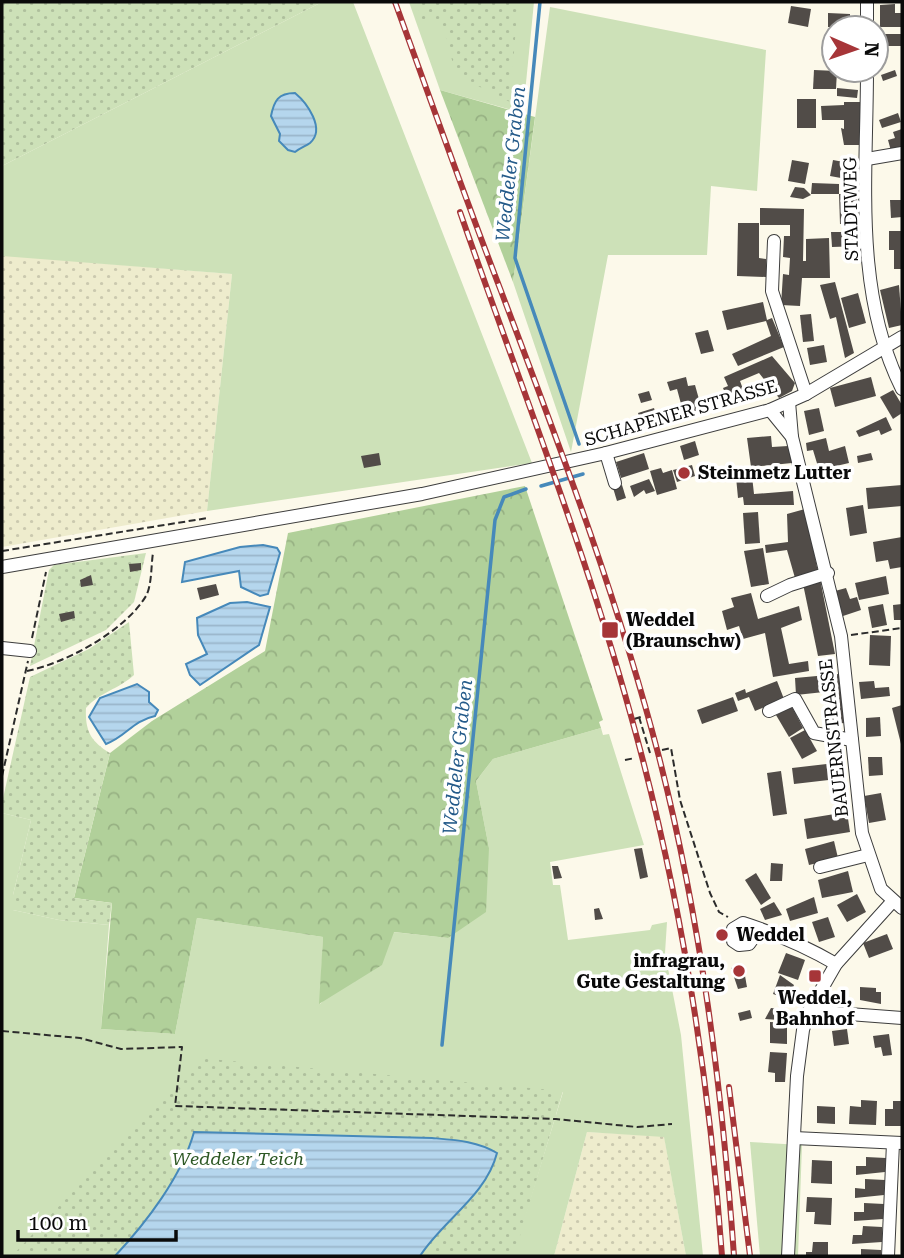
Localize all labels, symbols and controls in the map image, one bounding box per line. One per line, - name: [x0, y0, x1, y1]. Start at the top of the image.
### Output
- north arrow: [820, 14, 890, 84]
- text: N: [860, 42, 883, 58]
- water label: Weddeler Graben: [491, 85, 530, 243]
- street label: STADTWEG: [839, 157, 862, 261]
- street label: SCHAPENER STRASSE: [582, 375, 780, 450]
- place label: Steinmetz Lutter: [698, 462, 851, 483]
- marker: Steinmetz Lutter: [676, 465, 692, 481]
- place label: Weddel (Braunschw): [626, 609, 741, 651]
- marker: Weddel (Braunschw): [600, 620, 620, 640]
- street label: BAUERNSTRASSE: [815, 658, 852, 818]
- water label: Weddeler Graben: [438, 678, 477, 836]
- place label: Weddel: [736, 924, 805, 945]
- marker: Weddel: [714, 927, 730, 943]
- place label: infragrau, Gute Gestaltung: [577, 950, 726, 992]
- marker: infragrau, Gute Gestaltung: [731, 963, 747, 979]
- marker: Weddel, Bahnhof: [807, 968, 823, 984]
- place label: Weddel, Bahnhof: [776, 987, 856, 1029]
- park label: Weddeler Teich: [172, 1148, 304, 1169]
- scale bar: [18, 1198, 175, 1242]
- text: 100 m: [28, 1211, 88, 1235]

